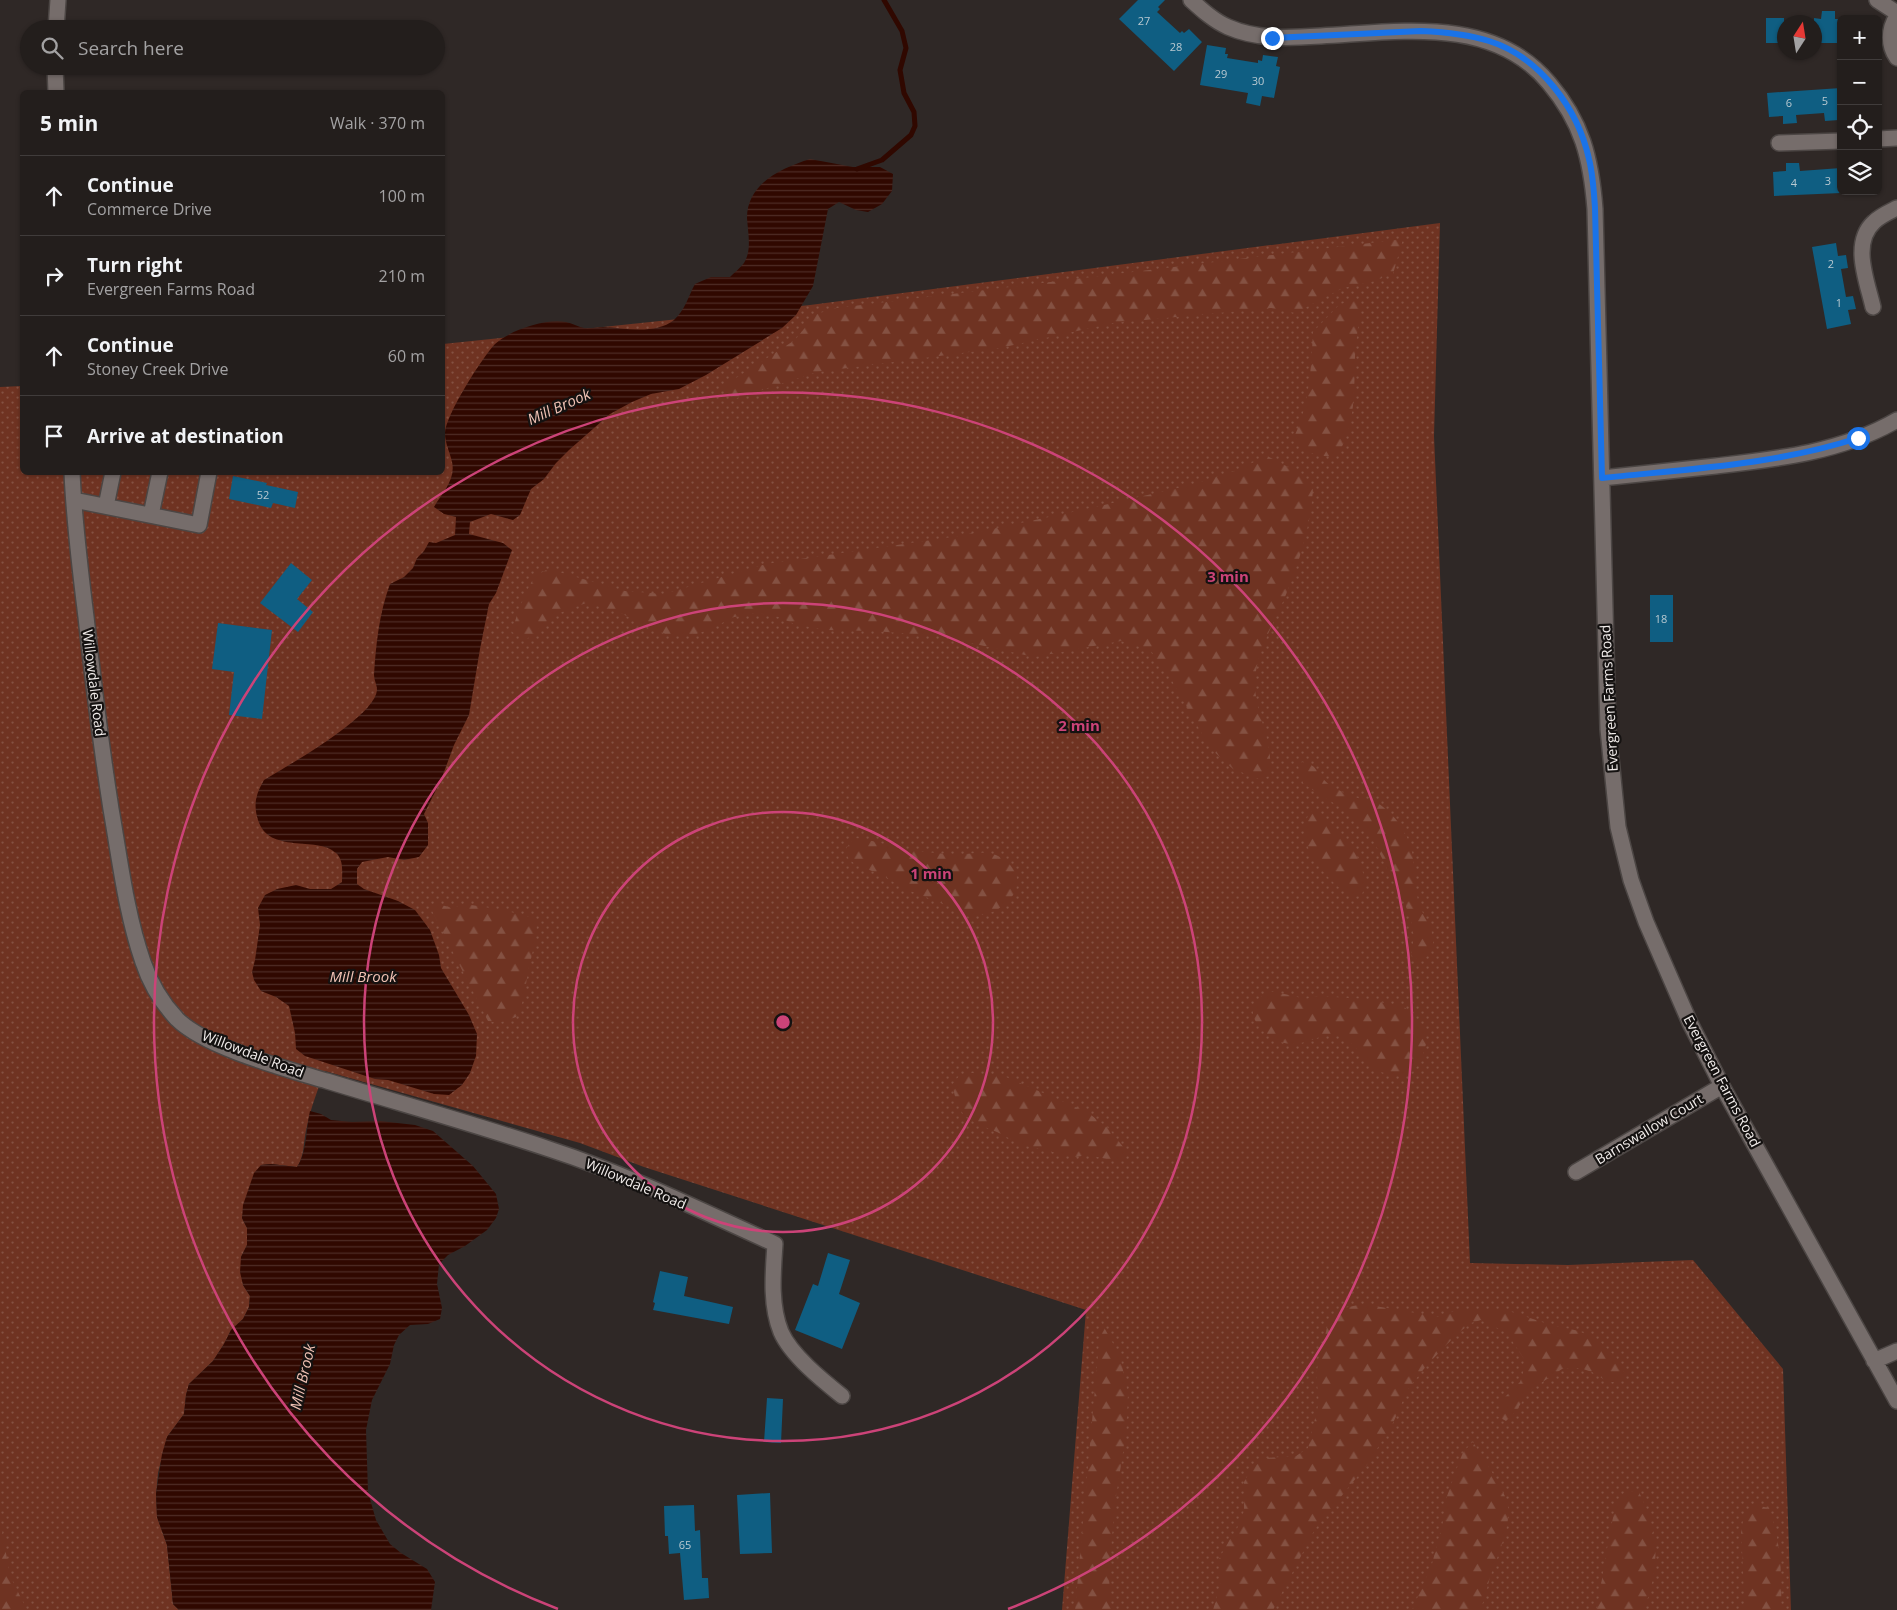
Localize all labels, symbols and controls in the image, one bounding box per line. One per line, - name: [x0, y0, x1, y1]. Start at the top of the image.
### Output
- house number: 27: [1138, 13, 1150, 28]
- north arrow: [1777, 15, 1822, 60]
- map controls: [1837, 15, 1882, 195]
- button: +: [1837, 15, 1882, 60]
- search box: [20, 20, 445, 75]
- route end: [1261, 27, 1284, 50]
- icon: search: [38, 34, 66, 62]
- text: Search here: [78, 35, 184, 61]
- house number: 28: [1170, 39, 1182, 54]
- button: −: [1837, 60, 1882, 105]
- house number: 29: [1215, 66, 1227, 81]
- house number: 30: [1252, 73, 1264, 88]
- house number: 5: [1822, 93, 1828, 108]
- house number: 6: [1786, 95, 1792, 110]
- button: locate: [1837, 105, 1882, 150]
- text: 5 min: [40, 109, 98, 137]
- text: Walk · 370 m: [330, 112, 425, 134]
- button: layers: [1837, 150, 1882, 195]
- text: Continue: [87, 172, 174, 198]
- house number: 3: [1825, 173, 1831, 188]
- house number: 4: [1791, 175, 1798, 190]
- icon: ahead: [40, 182, 68, 210]
- text: 100 m: [379, 185, 425, 207]
- text: Commerce Drive: [87, 198, 212, 220]
- text: Turn right: [87, 252, 182, 278]
- house number: 2: [1828, 256, 1834, 271]
- icon: right: [40, 262, 68, 290]
- text: 210 m: [379, 265, 425, 287]
- text: Evergreen Farms Road: [87, 278, 255, 300]
- house number: 1: [1836, 295, 1842, 310]
- text: Continue: [87, 332, 174, 358]
- icon: ahead: [40, 342, 68, 370]
- text: 60 m: [388, 345, 425, 367]
- text: Stoney Creek Drive: [87, 358, 228, 380]
- water label: Mill Brook: [524, 383, 594, 429]
- icon: arrive: [40, 422, 68, 450]
- text: Arrive at destination: [87, 423, 284, 449]
- route start: [1847, 427, 1870, 450]
- house number: 52: [257, 487, 269, 502]
- text: 3 min: [1207, 566, 1249, 586]
- house number: 18: [1655, 611, 1667, 626]
- street label: Evergreen Farms Road: [1595, 624, 1622, 772]
- street label: Willowdale Road: [79, 628, 110, 737]
- text: 2 min: [1058, 715, 1100, 735]
- text: 1 min: [910, 863, 952, 883]
- water label: Mill Brook: [330, 966, 397, 986]
- street label: Evergreen Farms Road: [1680, 1011, 1765, 1150]
- centre of rings: [774, 1013, 792, 1031]
- street label: Willowdale Road: [200, 1025, 307, 1082]
- street label: Barnswallow Court: [1591, 1089, 1706, 1168]
- street label: Willowdale Road: [583, 1154, 689, 1213]
- water label: Mill Brook: [285, 1341, 319, 1412]
- house number: 65: [679, 1537, 691, 1552]

